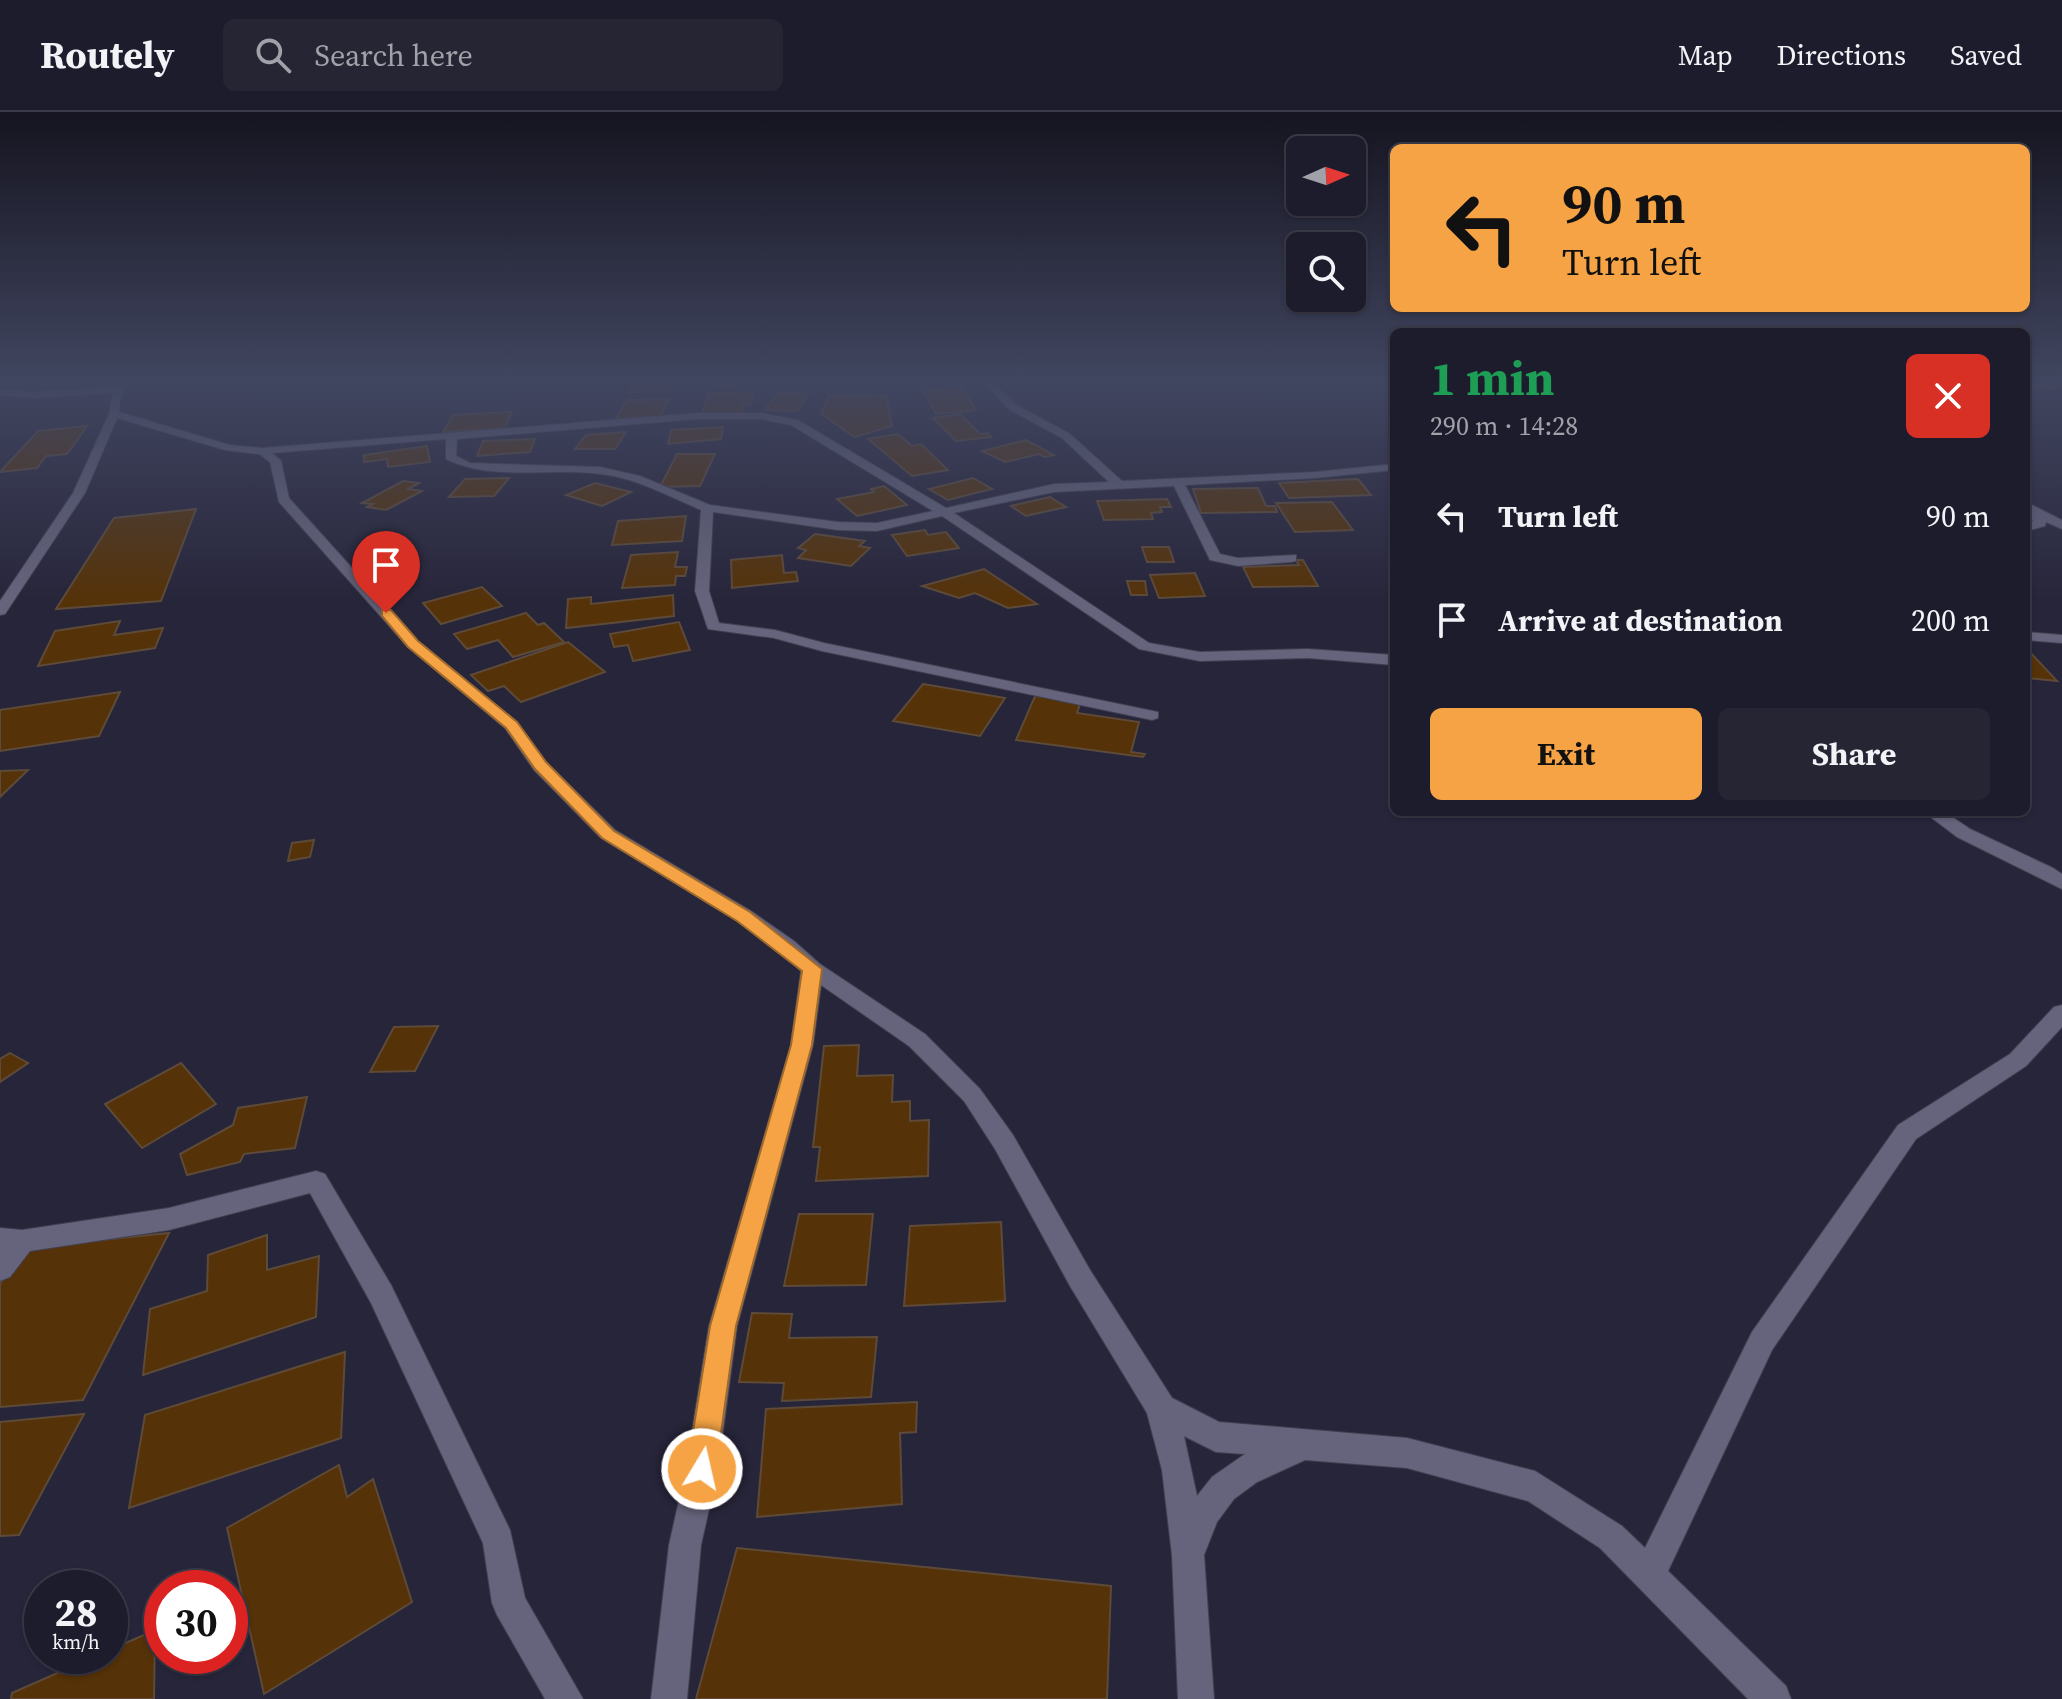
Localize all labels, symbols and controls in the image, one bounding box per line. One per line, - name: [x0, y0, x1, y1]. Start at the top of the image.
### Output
- search box: [223, 19, 783, 91]
- text: Routely: [40, 29, 175, 81]
- icon: search: [251, 33, 295, 77]
- text: Search here: [315, 35, 473, 76]
- text: Map: [1678, 36, 1733, 74]
- text: Directions: [1777, 36, 1906, 74]
- text: Saved: [1950, 36, 2022, 74]
- north arrow: [1286, 136, 1366, 216]
- map controls: [1286, 136, 1366, 312]
- text: 90 m: [1562, 165, 1685, 242]
- icon: left: [1430, 176, 1534, 280]
- button: search: [1286, 232, 1366, 312]
- text: Turn left: [1562, 238, 1701, 287]
- text: 1 min: [1430, 345, 1555, 411]
- button: close: [1906, 354, 1990, 438]
- text: 290 m · 14:28: [1430, 408, 1578, 444]
- icon: left: [1430, 494, 1474, 538]
- text: Turn left: [1498, 496, 1618, 537]
- text: 90 m: [1926, 496, 1990, 537]
- pin: [352, 531, 420, 613]
- icon: arrive: [364, 543, 408, 587]
- icon: arrive: [1430, 598, 1474, 642]
- text: Arrive at destination: [1498, 600, 1783, 641]
- text: 200 m: [1911, 600, 1990, 641]
- button: Exit: [1430, 708, 1702, 800]
- button: Share: [1718, 708, 1990, 800]
- position arrow: [660, 1427, 744, 1511]
- speed limit sign: 30: [144, 1570, 248, 1674]
- text: 28: [54, 1585, 98, 1639]
- text: km/h: [52, 1628, 100, 1656]

